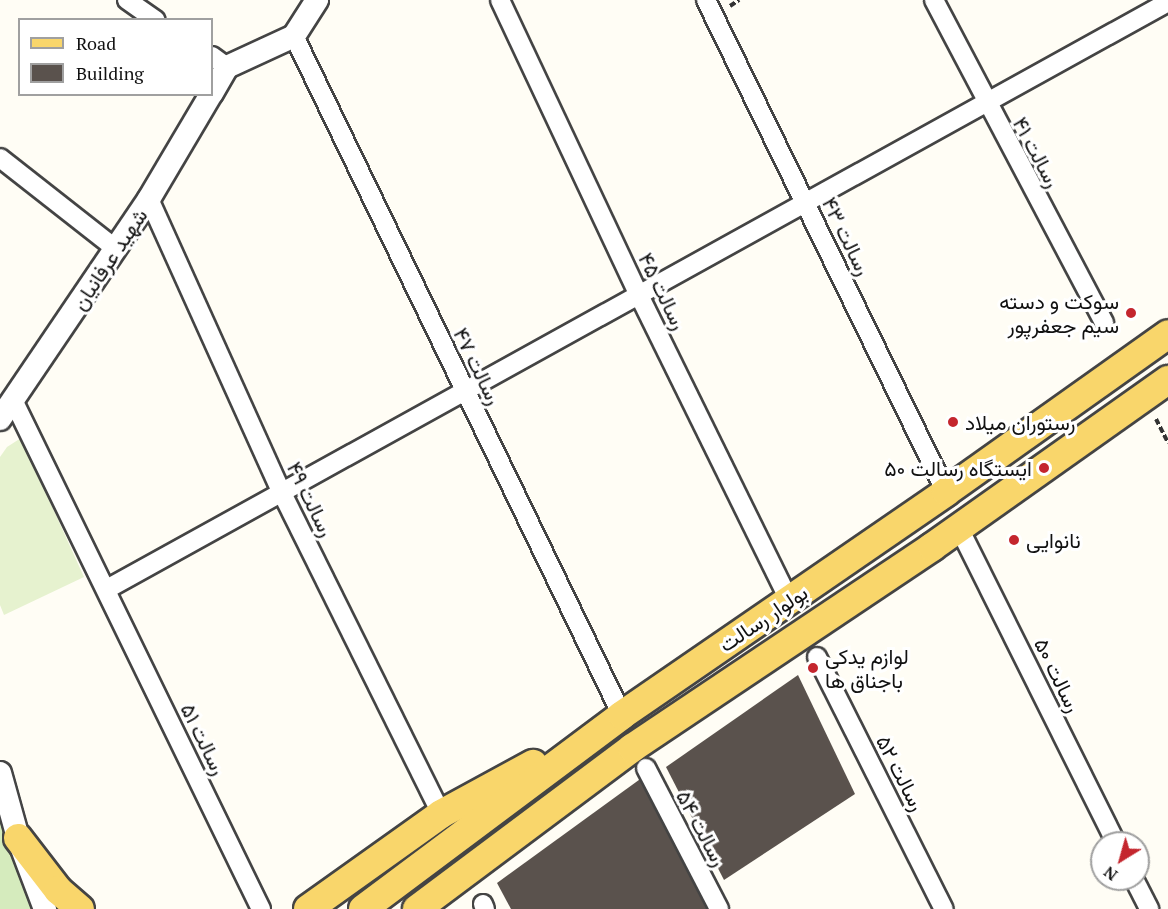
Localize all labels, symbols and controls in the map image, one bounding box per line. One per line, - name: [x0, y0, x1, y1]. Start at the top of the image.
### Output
- legend: [18, 18, 213, 96]
- text: Road: [76, 31, 116, 55]
- text: Building: [76, 61, 144, 85]
- street label: رسالت ۴۱: [1008, 112, 1066, 192]
- street label: رسالت ۴۳: [817, 193, 877, 279]
- street label: شهید عرفانیان: [66, 203, 152, 315]
- street label: رسالت ۴۵: [634, 248, 692, 334]
- place label: سوکت و دسته سیم جعفرپور: [999, 288, 1119, 338]
- marker: سوکت و دسته سیم جعفرپور: [1124, 306, 1138, 320]
- street label: رسالت ۴۷: [449, 323, 507, 409]
- place label: رستوران میلاد: [965, 409, 1075, 435]
- marker: رستوران میلاد: [946, 415, 960, 429]
- place label: ایستگاه رسالت ۵۰: [884, 455, 1032, 481]
- street label: رسالت ۴۹: [282, 457, 340, 541]
- marker: ایستگاه رسالت ۵۰: [1037, 461, 1051, 475]
- place label: نانوایی: [1026, 527, 1081, 553]
- marker: نانوایی: [1007, 533, 1021, 547]
- street label: بولوار رسالت: [714, 579, 812, 657]
- street label: رسالت ۵۰: [1029, 634, 1087, 716]
- place label: لوازم یدکی باجناق ها: [825, 643, 909, 693]
- marker: لوازم یدکی باجناق ها: [806, 661, 820, 675]
- street label: رسالت ۵۱: [176, 699, 232, 779]
- street label: رسالت ۵۲: [871, 731, 931, 815]
- street label: رسالت ۵۴: [671, 786, 733, 870]
- north arrow: [1090, 831, 1150, 891]
- text: N: [1099, 861, 1122, 886]

